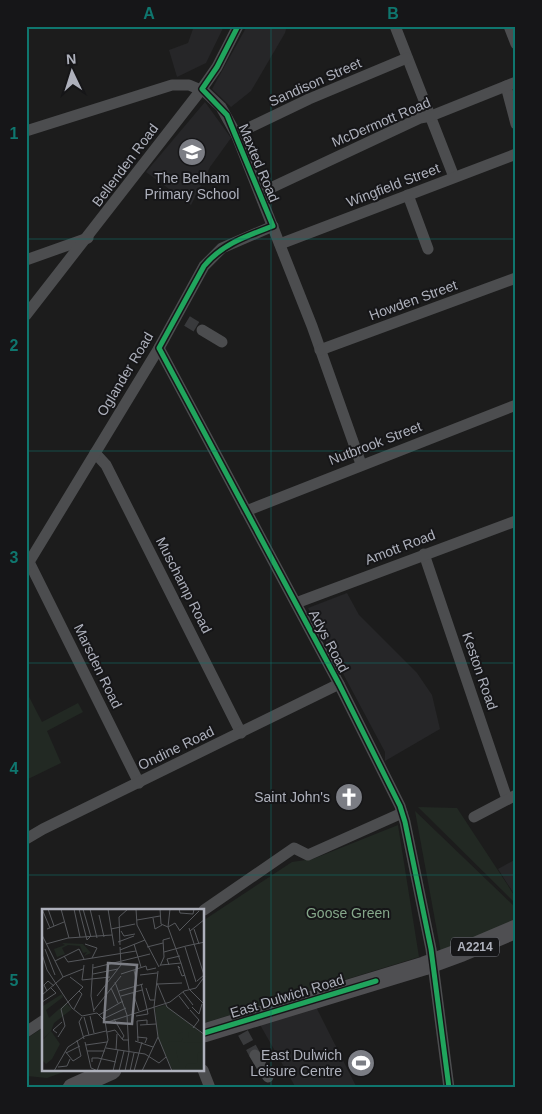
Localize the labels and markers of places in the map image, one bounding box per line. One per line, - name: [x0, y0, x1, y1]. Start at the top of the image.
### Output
- school or university icon: The Belham Primary School: [177, 137, 207, 167]
- place label: The Belham Primary School: [145, 170, 239, 202]
- church icon: Saint John's: [334, 782, 364, 812]
- place label: Saint John's: [254, 789, 330, 805]
- place label: East Dulwich Leisure Centre: [250, 1047, 342, 1079]
- sports icon: East Dulwich Leisure Centre: [346, 1048, 376, 1078]

